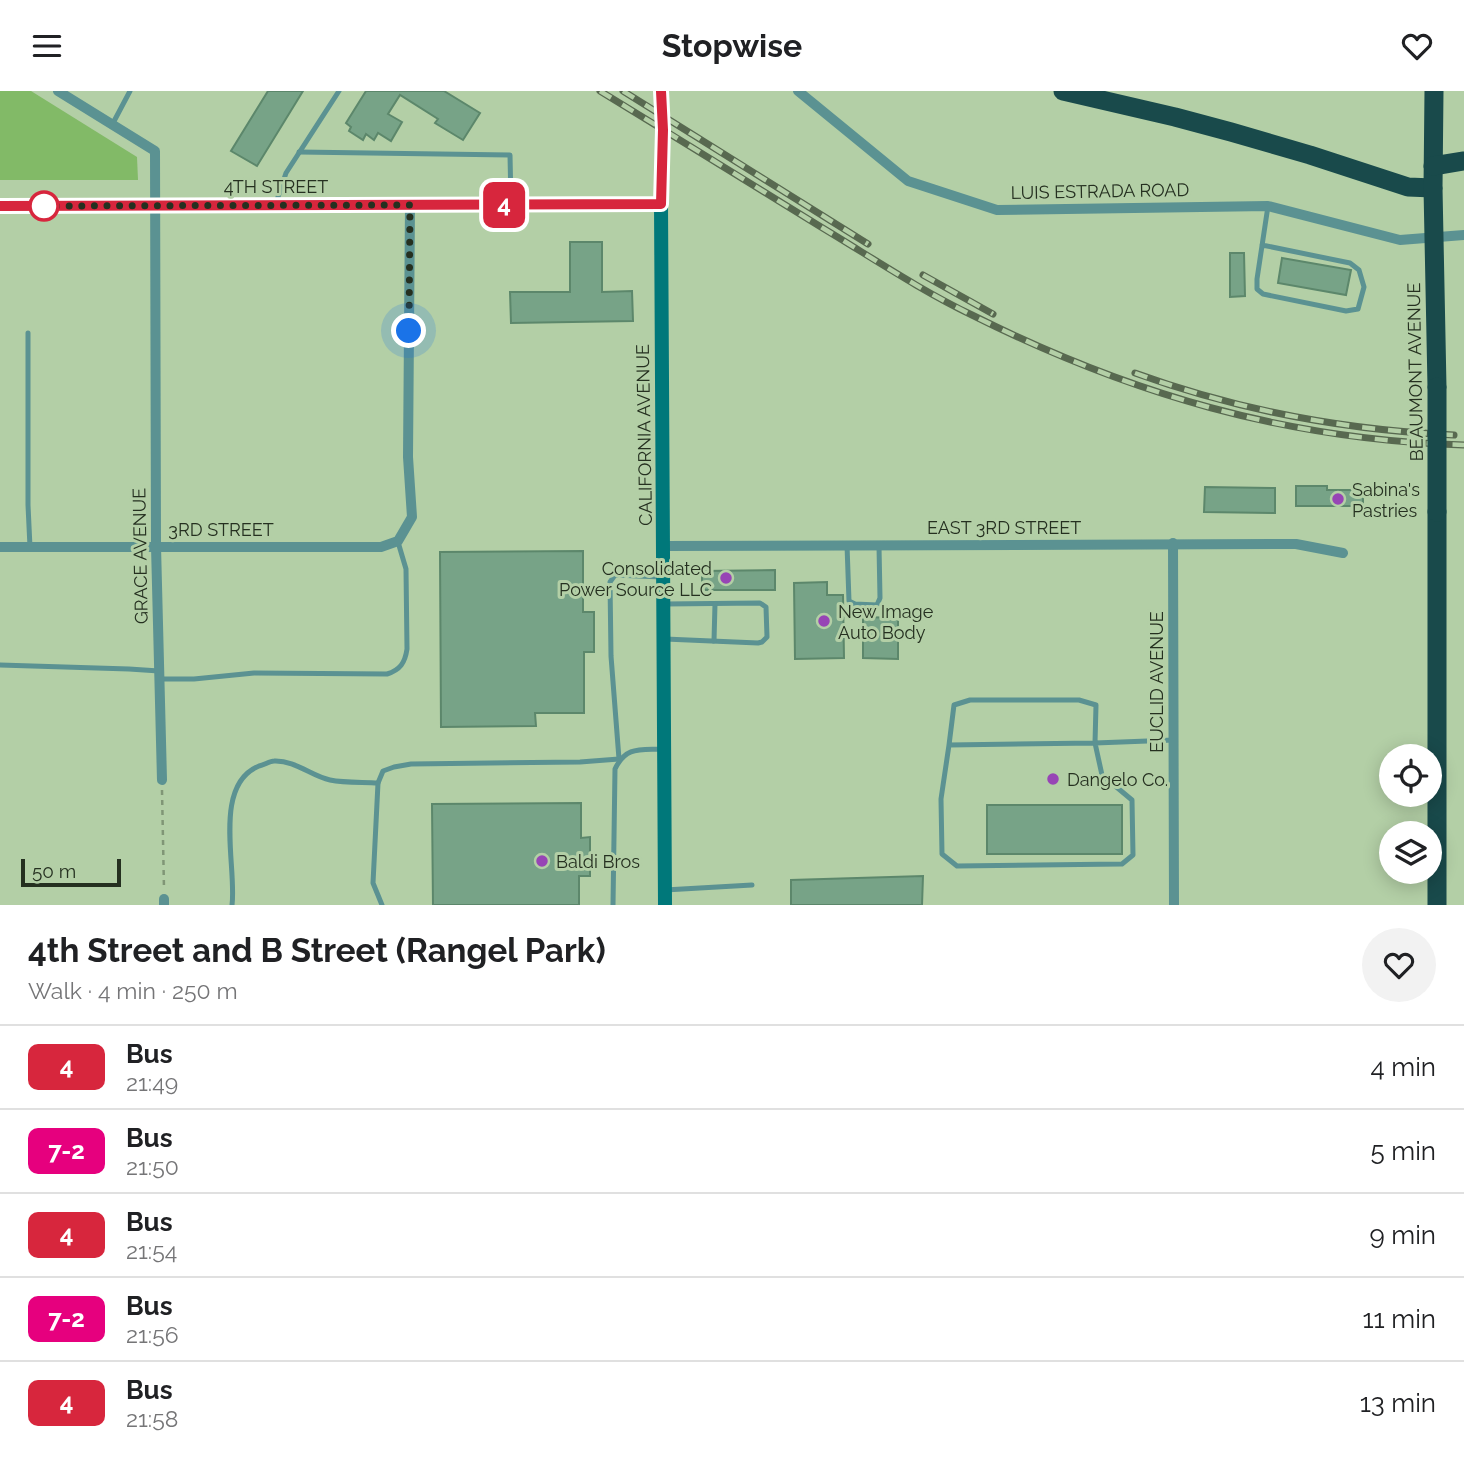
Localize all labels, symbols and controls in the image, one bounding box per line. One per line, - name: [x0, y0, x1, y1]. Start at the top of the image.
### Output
- icon: menu: [28, 27, 66, 65]
- text: Stopwise: [662, 27, 802, 64]
- icon: heart: [1398, 27, 1436, 65]
- street label: 4TH STREET: [224, 176, 328, 197]
- street label: LUIS ESTRADA ROAD: [1011, 179, 1190, 203]
- line badge: 4: [481, 182, 527, 228]
- text: 4: [497, 190, 511, 219]
- unlabelled marker: [29, 191, 59, 221]
- street label: BEAUMONT AVENUE: [1403, 282, 1427, 461]
- your location: [391, 313, 426, 348]
- street label: CALIFORNIA AVENUE: [632, 344, 656, 526]
- place label: Sabina's Pastries: [1352, 479, 1420, 521]
- street label: GRACE AVENUE: [128, 488, 152, 624]
- marker: Sabina's Pastries: [1330, 491, 1346, 507]
- street label: EAST 3RD STREET: [927, 517, 1081, 538]
- street label: 3RD STREET: [168, 519, 274, 540]
- place label: Consolidated Power Source LLC: [559, 558, 712, 600]
- marker: Consolidated Power Source LLC: [718, 570, 734, 586]
- place label: New Image Auto Body: [838, 601, 934, 643]
- street label: EUCLID AVENUE: [1146, 611, 1167, 753]
- marker: New Image Auto Body: [816, 613, 832, 629]
- map controls: [1379, 744, 1442, 884]
- button: locate: [1379, 744, 1442, 807]
- place label: Dangelo Co.: [1067, 769, 1168, 790]
- marker: Dangelo Co.: [1045, 771, 1061, 787]
- button: layers: [1379, 821, 1442, 884]
- place label: Baldi Bros: [556, 851, 640, 872]
- marker: Baldi Bros: [534, 853, 550, 869]
- scale bar: [21, 856, 121, 888]
- text: 50 m: [32, 860, 76, 882]
- button: heart: [1362, 928, 1436, 1002]
- text: 4th Street and B Street (Rangel Park): [28, 931, 606, 970]
- text: Walk · 4 min · 250 m: [28, 977, 238, 1004]
- text: Bus: [126, 1039, 173, 1069]
- text: 4: [60, 1052, 73, 1081]
- text: 4 min: [1370, 1052, 1436, 1082]
- text: 21:49: [126, 1069, 178, 1096]
- text: Bus: [126, 1123, 173, 1153]
- text: 7-2: [48, 1136, 85, 1165]
- text: 5 min: [1370, 1136, 1436, 1166]
- text: 21:50: [126, 1153, 179, 1180]
- text: Bus: [126, 1207, 173, 1237]
- text: 4: [60, 1220, 73, 1249]
- text: 9 min: [1369, 1220, 1436, 1250]
- text: 21:54: [126, 1237, 177, 1264]
- text: Bus: [126, 1291, 173, 1321]
- text: 7-2: [48, 1304, 85, 1333]
- text: 11 min: [1362, 1304, 1436, 1334]
- text: 21:56: [126, 1321, 179, 1348]
- text: Bus: [126, 1375, 173, 1405]
- text: 4: [60, 1388, 73, 1417]
- text: 13 min: [1360, 1388, 1436, 1418]
- text: 21:58: [126, 1405, 178, 1432]

